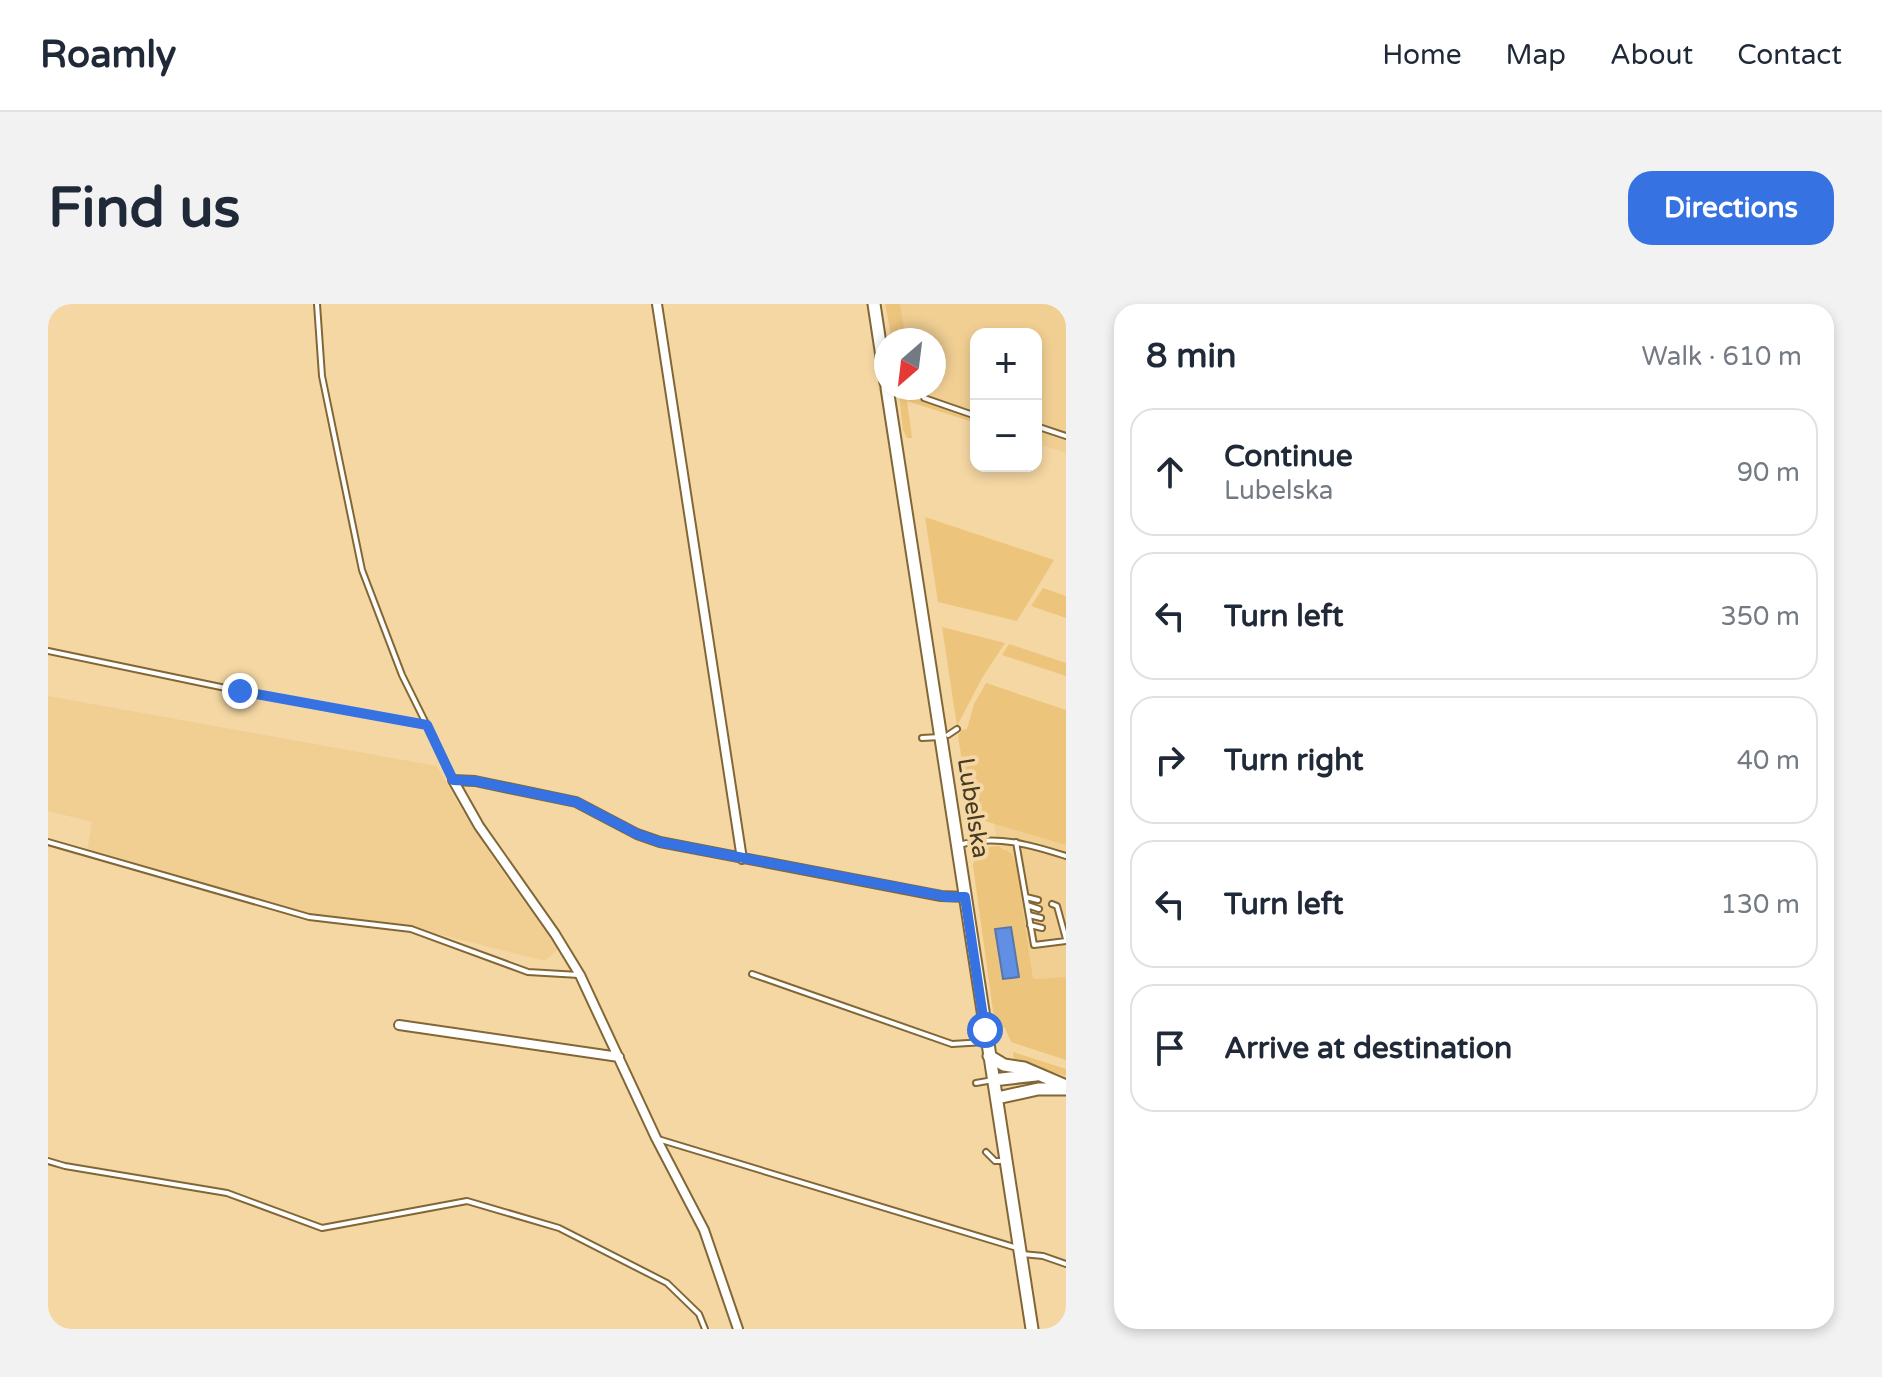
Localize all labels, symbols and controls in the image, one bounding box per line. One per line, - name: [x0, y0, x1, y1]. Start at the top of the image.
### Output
- text: Roamly: [40, 32, 176, 78]
- text: Home: [1382, 38, 1462, 72]
- text: Map: [1506, 38, 1566, 72]
- text: About: [1610, 38, 1693, 72]
- text: Contact: [1737, 38, 1842, 72]
- button: Directions: [1628, 171, 1834, 245]
- text: Find us: [48, 175, 240, 242]
- north arrow: [874, 328, 946, 400]
- map controls: [970, 328, 1042, 472]
- button: +: [970, 328, 1042, 400]
- text: 8 min: [1146, 336, 1237, 377]
- text: Walk · 610 m: [1642, 341, 1802, 372]
- button: −: [970, 400, 1042, 472]
- text: Continue: [1224, 438, 1353, 475]
- icon: ahead: [1148, 450, 1192, 494]
- text: 90 m: [1737, 457, 1800, 488]
- text: Lubelska: [1224, 475, 1333, 506]
- icon: left: [1148, 594, 1192, 638]
- text: Turn left: [1224, 598, 1343, 635]
- text: 350 m: [1720, 601, 1800, 632]
- route end: [222, 673, 258, 709]
- icon: right: [1148, 738, 1192, 782]
- text: Turn right: [1224, 742, 1364, 779]
- text: 40 m: [1737, 745, 1800, 776]
- street label: Lubelska: [951, 756, 995, 860]
- icon: left: [1148, 882, 1192, 926]
- text: Turn left: [1224, 886, 1343, 923]
- text: 130 m: [1720, 889, 1800, 920]
- route start: [967, 1012, 1003, 1048]
- icon: arrive: [1148, 1026, 1192, 1070]
- text: Arrive at destination: [1224, 1030, 1512, 1067]

